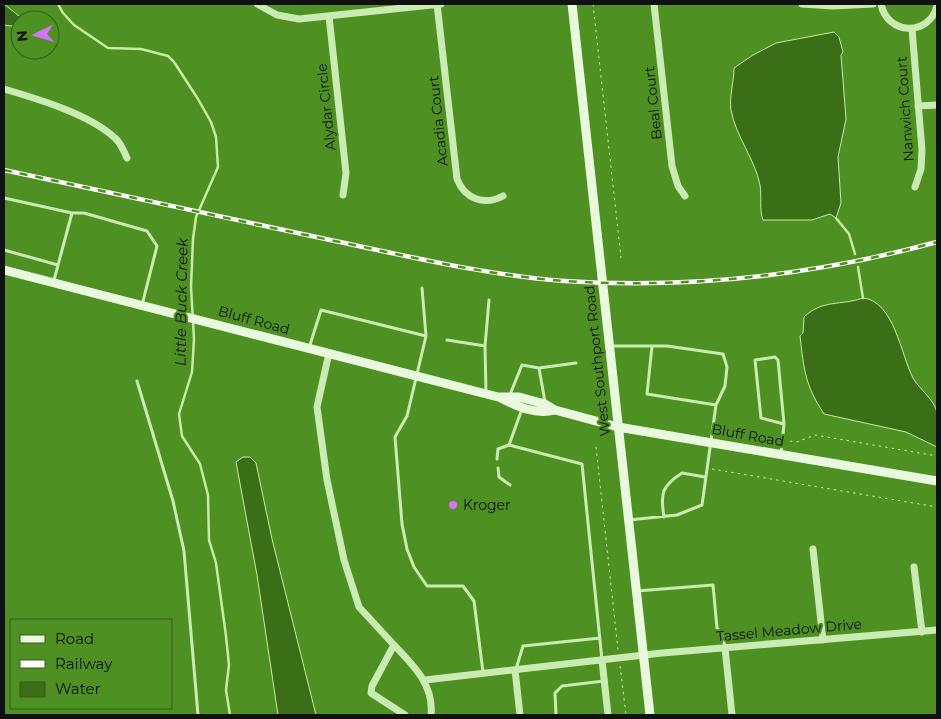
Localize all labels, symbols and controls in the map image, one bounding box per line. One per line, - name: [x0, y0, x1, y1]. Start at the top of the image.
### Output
- north arrow: [10, 10, 60, 60]
- text: N: [13, 30, 32, 43]
- street label: Nanwich Court: [892, 56, 918, 162]
- street label: Alydar Circle: [312, 63, 340, 151]
- street label: Beal Court: [640, 65, 666, 141]
- street label: Acadia Court: [424, 75, 452, 167]
- water label: Little Buck Creek: [170, 237, 192, 366]
- street label: West Southport Road: [580, 285, 614, 437]
- street label: Bluff Road: [216, 302, 292, 338]
- street label: Bluff Road: [710, 420, 786, 450]
- place label: Kroger: [463, 496, 511, 514]
- marker: Kroger: [447, 499, 459, 511]
- street label: Tassel Meadow Drive: [715, 615, 863, 645]
- legend: [10, 619, 172, 709]
- text: Road: [55, 629, 94, 648]
- text: Railway: [55, 654, 113, 673]
- text: Water: [55, 679, 101, 698]

